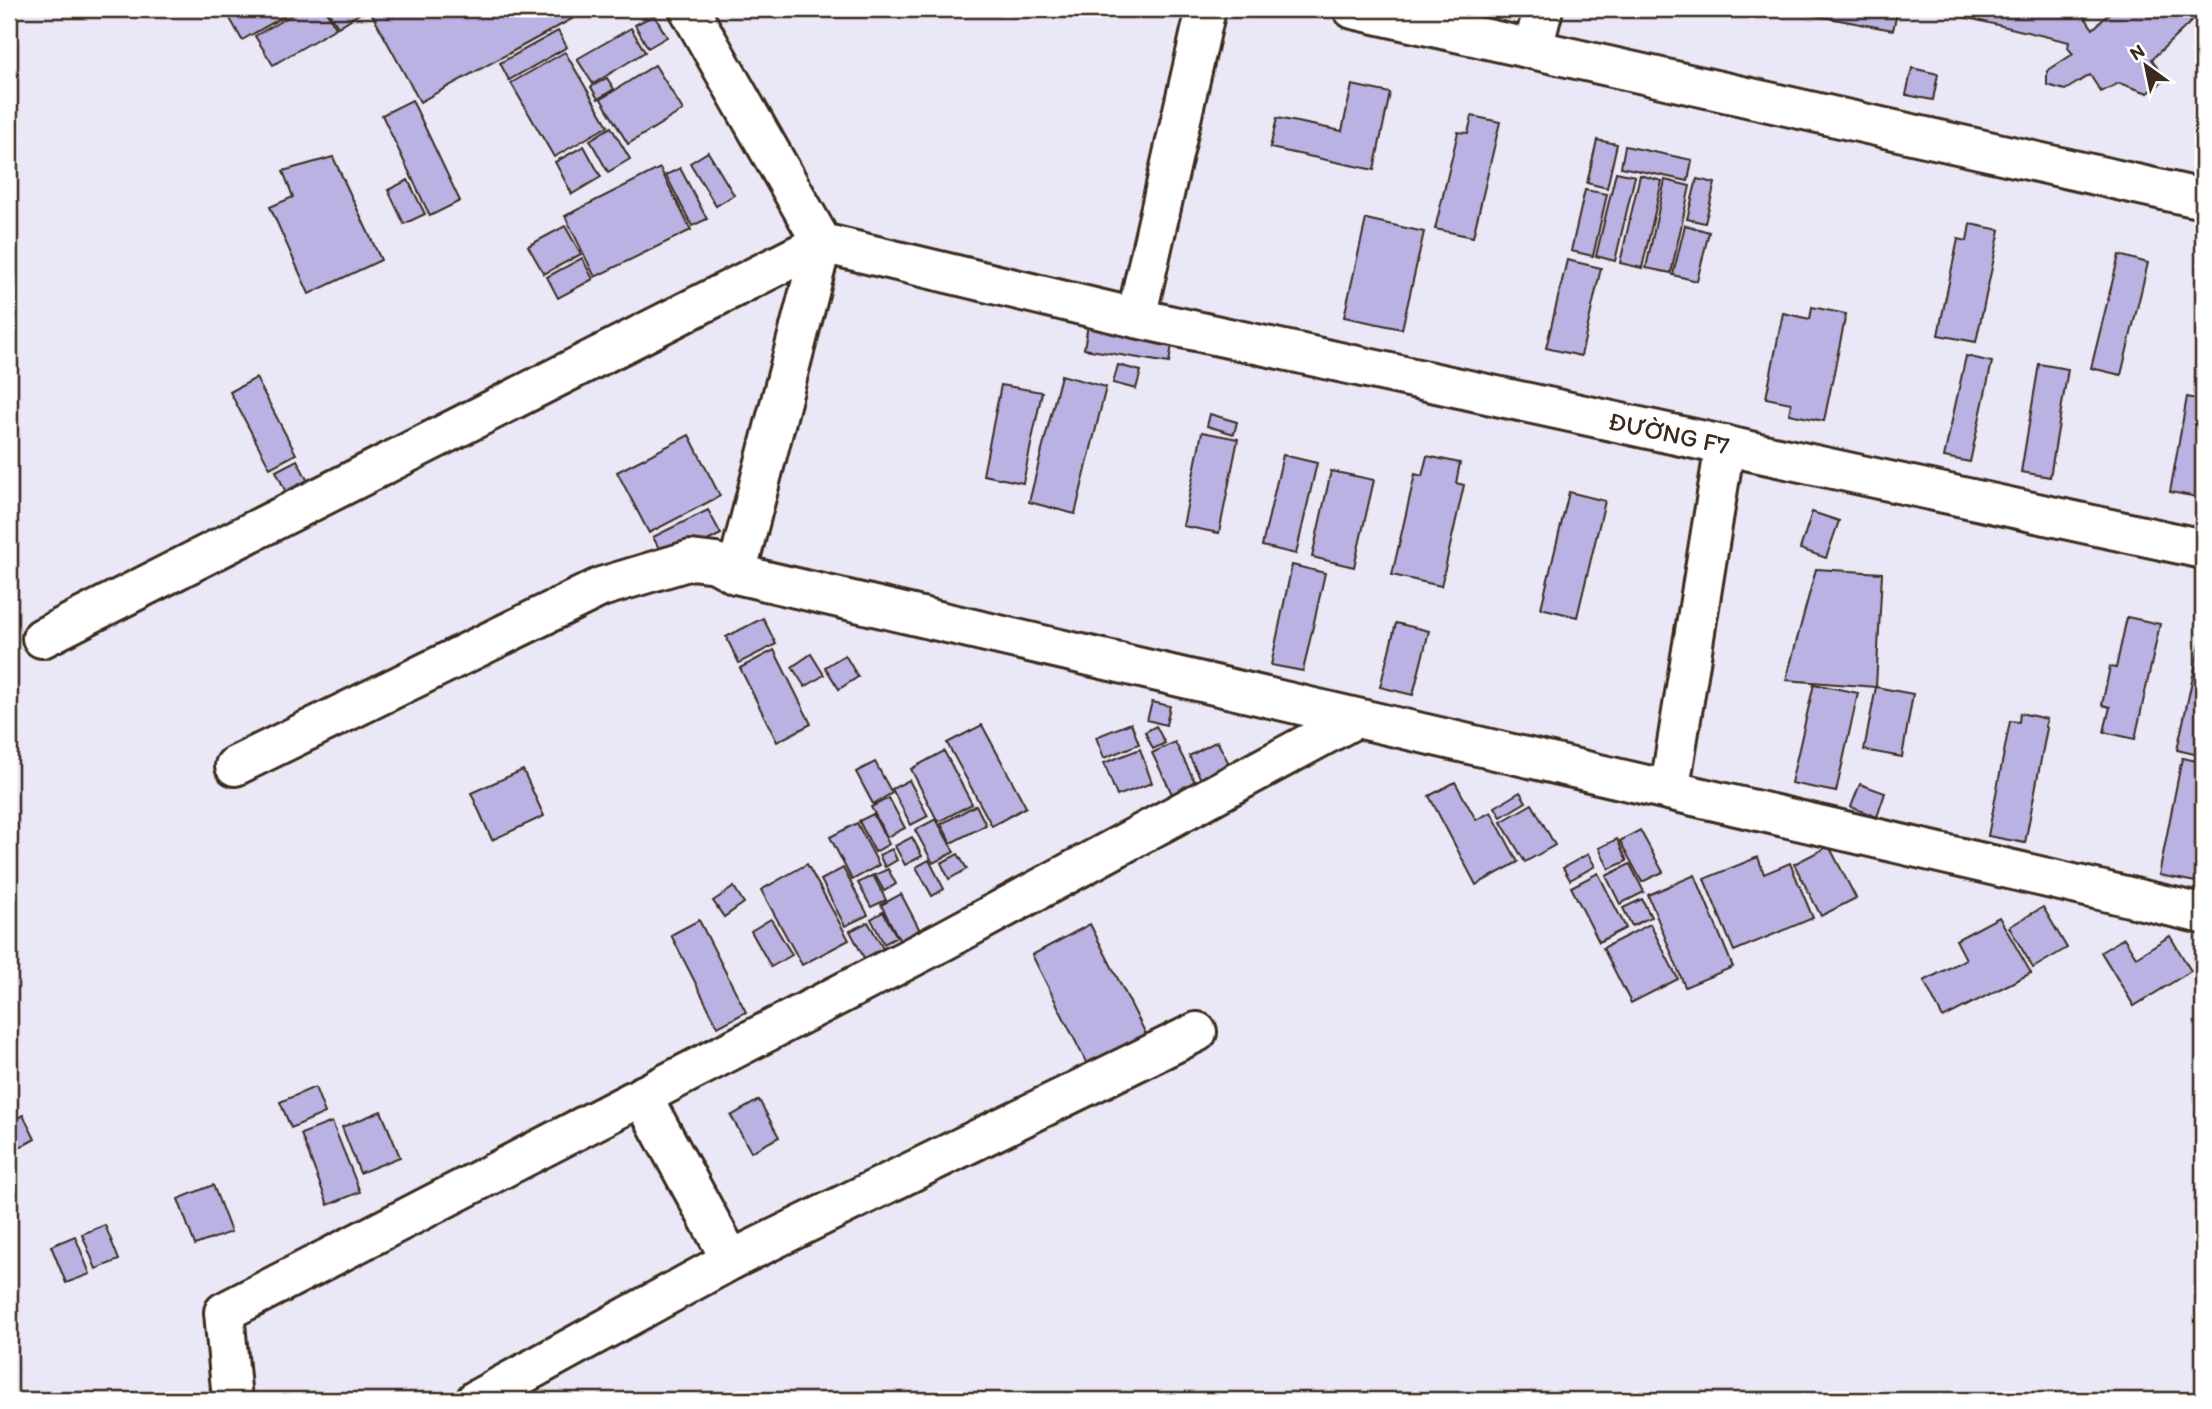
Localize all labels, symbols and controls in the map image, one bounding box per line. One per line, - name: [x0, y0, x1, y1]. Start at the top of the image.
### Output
- north arrow: [2110, 32, 2180, 102]
- text: N: [2125, 39, 2149, 65]
- street label: ĐƯỜNG F7: [1606, 405, 1732, 461]

